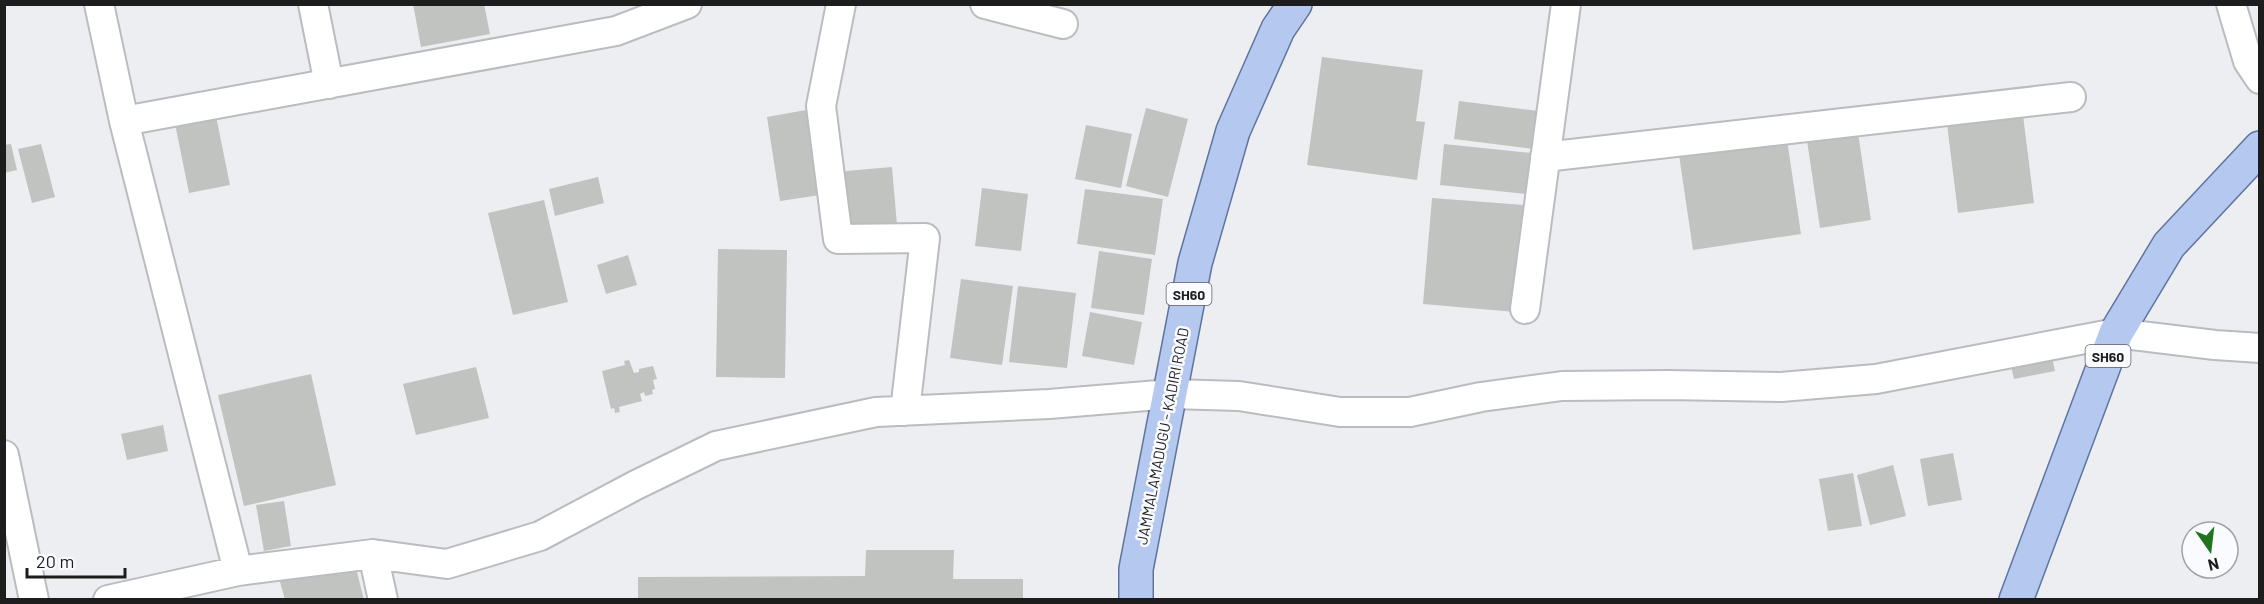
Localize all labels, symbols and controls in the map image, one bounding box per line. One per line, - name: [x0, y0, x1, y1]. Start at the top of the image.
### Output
- road number: SH60: [1166, 283, 1212, 305]
- street label: JAMMALAMADUGU - KADIRI ROAD: [1132, 326, 1192, 546]
- road number: SH60: [2086, 345, 2130, 367]
- north arrow: [2180, 520, 2240, 580]
- scale bar: [27, 541, 124, 579]
- text: 20 m: [36, 550, 74, 572]
- text: N: [2206, 555, 2221, 576]

